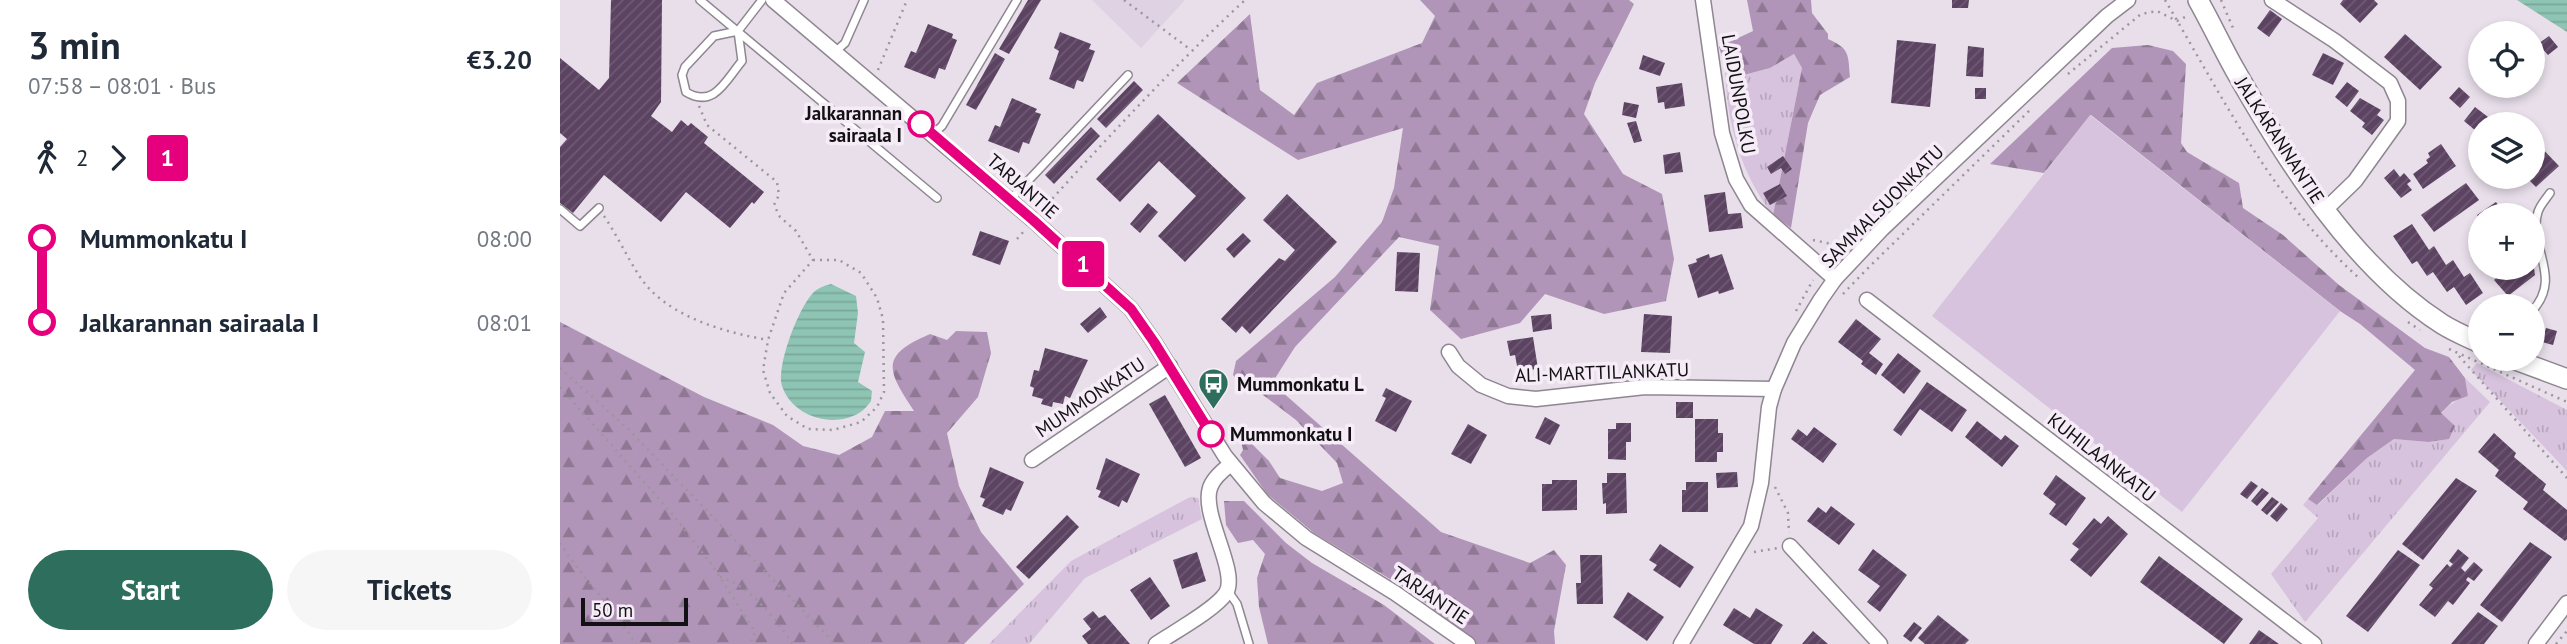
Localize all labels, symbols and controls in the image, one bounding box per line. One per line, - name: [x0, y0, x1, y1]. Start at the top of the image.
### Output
- text: 3 min: [28, 20, 121, 69]
- map controls: [2468, 21, 2545, 371]
- button: locate: [2468, 21, 2545, 98]
- street label: LAIDUNPOLKU: [1717, 32, 1761, 156]
- text: €3.20: [467, 43, 532, 76]
- text: 07:58 – 08:01 · Bus: [28, 71, 216, 100]
- street label: JALKARANNANTIE: [2230, 71, 2330, 208]
- place label: Jalkarannan sairaala I: [804, 101, 902, 147]
- marker: Jalkarannan sairaala I: [908, 111, 934, 137]
- button: layers: [2468, 112, 2545, 189]
- icon: walk: [28, 139, 66, 177]
- icon: forward: [99, 139, 137, 177]
- street label: SAMMALSUONKATU: [1815, 139, 1949, 273]
- text: 1: [161, 142, 174, 173]
- text: 2: [76, 143, 89, 172]
- street label: TARJANTIE: [982, 148, 1064, 224]
- button: +: [2468, 203, 2545, 280]
- text: Mummonkatu I: [80, 222, 248, 255]
- text: 08:00: [477, 224, 532, 253]
- line badge: 1: [1060, 241, 1106, 287]
- text: 1: [1076, 248, 1090, 279]
- button: −: [2468, 294, 2545, 371]
- text: Jalkarannan sairaala I: [80, 306, 319, 339]
- text: 08:01: [477, 308, 532, 337]
- street label: MUMMONKATU: [1031, 352, 1149, 442]
- street label: ALI-MARTTILANKATU: [1515, 357, 1689, 387]
- bus stop icon: Mummonkatu L: [1197, 367, 1231, 411]
- place label: Mummonkatu L: [1237, 372, 1364, 396]
- street label: KUHILAANKATU: [2043, 407, 2161, 507]
- marker: Mummonkatu I: [1198, 421, 1224, 447]
- place label: Mummonkatu I: [1230, 422, 1352, 446]
- button: Start: [28, 550, 273, 630]
- button: Tickets: [287, 550, 532, 630]
- street label: TARJANTIE: [1388, 561, 1474, 629]
- scale bar: [581, 595, 688, 627]
- text: 50 m: [592, 598, 633, 622]

